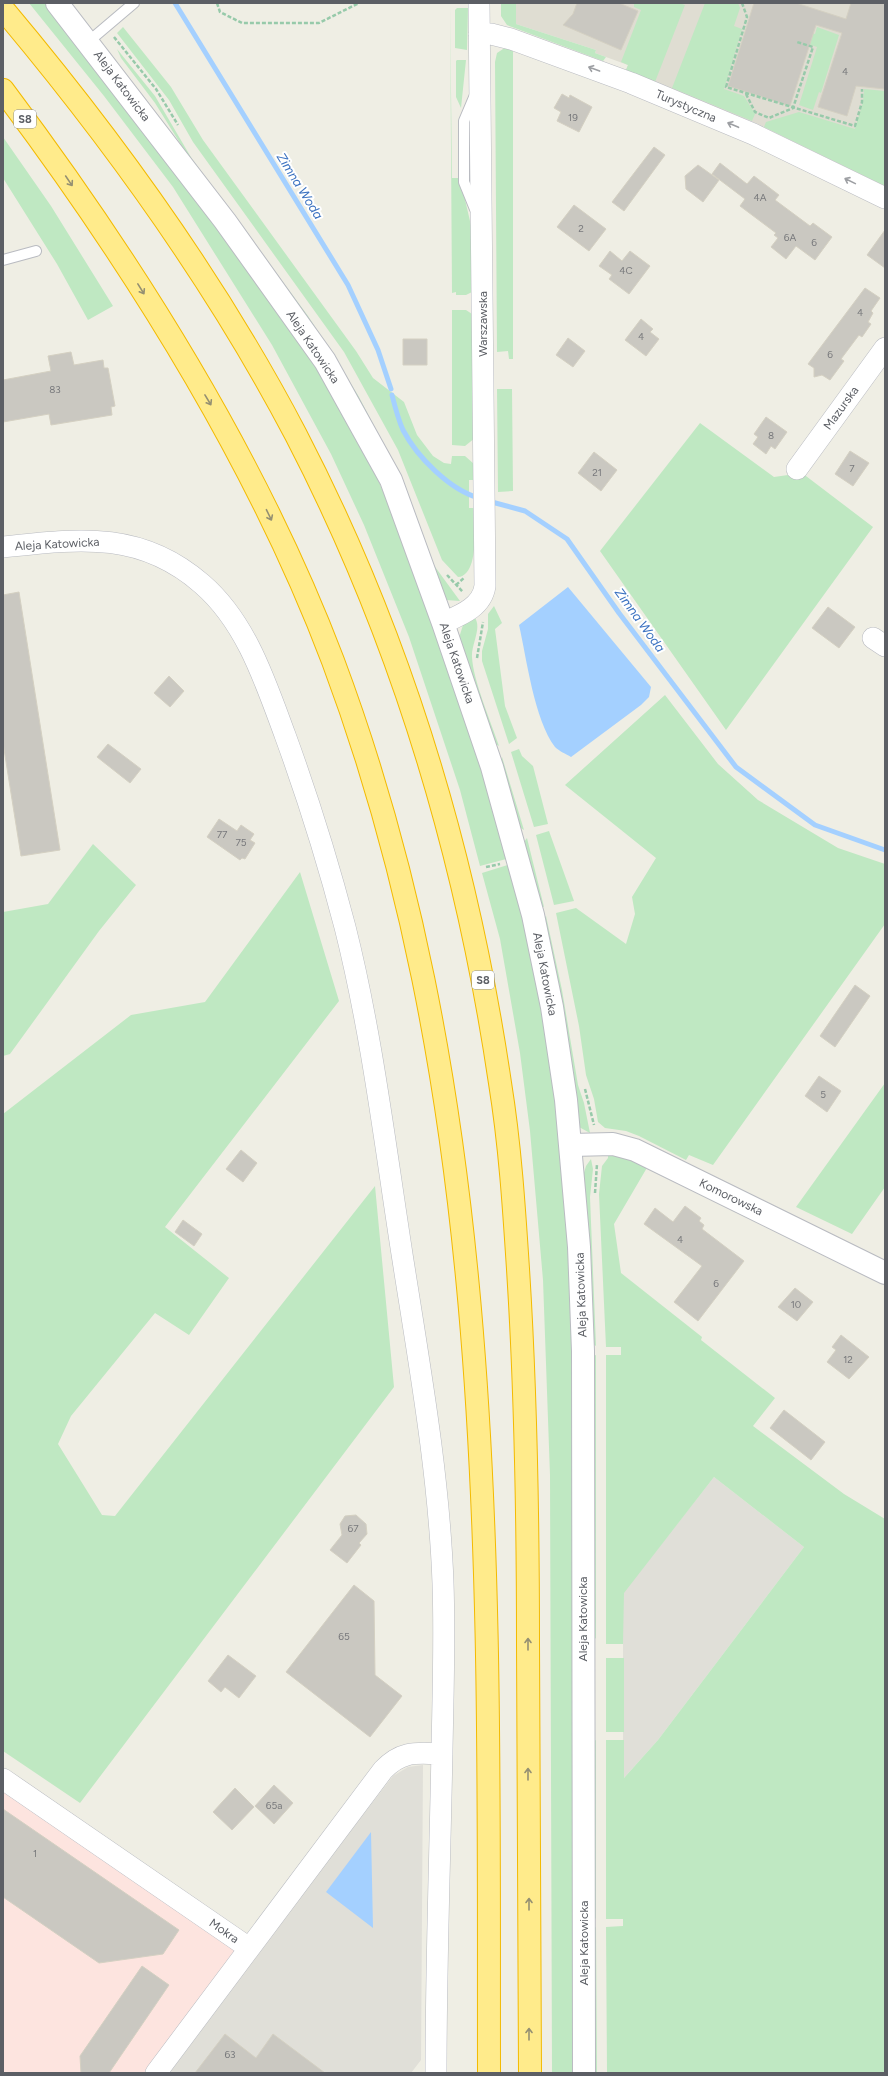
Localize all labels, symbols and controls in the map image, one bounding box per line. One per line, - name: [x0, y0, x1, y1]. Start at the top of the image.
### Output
- street label: Aleja Katowicka: [91, 48, 153, 124]
- one-way arrow: [589, 65, 601, 73]
- house number: 4: [842, 65, 848, 78]
- street label: Turystyczna: [654, 87, 718, 125]
- road number: S8: [14, 110, 36, 128]
- house number: 19: [568, 111, 578, 124]
- one-way arrow: [727, 121, 739, 128]
- water label: Zimna Woda: [274, 150, 326, 222]
- one-way arrow: [65, 175, 73, 186]
- one-way arrow: [844, 177, 856, 184]
- house number: 4A: [754, 191, 767, 204]
- house number: 2: [578, 222, 584, 235]
- house number: 6A: [784, 231, 796, 244]
- house number: 6: [811, 236, 817, 249]
- house number: 4C: [619, 264, 633, 277]
- one-way arrow: [137, 283, 145, 295]
- street label: Warszawska: [476, 291, 490, 357]
- house number: 4: [857, 306, 863, 319]
- street label: Aleja Katowicka: [283, 308, 343, 386]
- house number: 4: [638, 330, 644, 343]
- house number: 6: [827, 348, 833, 361]
- house number: 83: [49, 383, 61, 396]
- street label: Mazurska: [821, 384, 861, 432]
- one-way arrow: [205, 394, 213, 406]
- house number: 8: [768, 429, 774, 442]
- house number: 7: [849, 462, 855, 475]
- house number: 21: [592, 466, 602, 479]
- one-way arrow: [266, 509, 273, 521]
- street label: Aleja Katowicka: [14, 535, 100, 553]
- water label: Zimna Woda: [612, 585, 668, 655]
- street label: Aleja Katowicka: [437, 621, 477, 705]
- house number: 77: [217, 828, 228, 841]
- house number: 75: [235, 836, 247, 849]
- street label: Aleja Katowicka: [530, 931, 560, 1017]
- road number: S8: [472, 971, 494, 989]
- house number: 5: [820, 1088, 826, 1101]
- street label: Komorowska: [697, 1176, 765, 1218]
- house number: 4: [677, 1233, 683, 1246]
- street label: Aleja Katowicka: [573, 1252, 589, 1338]
- house number: 6: [713, 1277, 719, 1290]
- house number: 10: [791, 1298, 801, 1311]
- house number: 12: [843, 1353, 853, 1366]
- house number: 67: [347, 1522, 359, 1535]
- street label: Aleja Katowicka: [576, 1577, 590, 1661]
- house number: 65: [338, 1630, 350, 1643]
- one-way arrow: [524, 1638, 532, 1651]
- one-way arrow: [524, 1768, 532, 1781]
- house number: 65a: [266, 1799, 282, 1812]
- house number: 1: [33, 1847, 37, 1860]
- one-way arrow: [525, 1898, 533, 1911]
- street label: Aleja Katowicka: [577, 1901, 591, 1985]
- street label: Mokra: [206, 1916, 242, 1946]
- one-way arrow: [525, 2028, 533, 2041]
- house number: 63: [224, 2048, 236, 2061]

